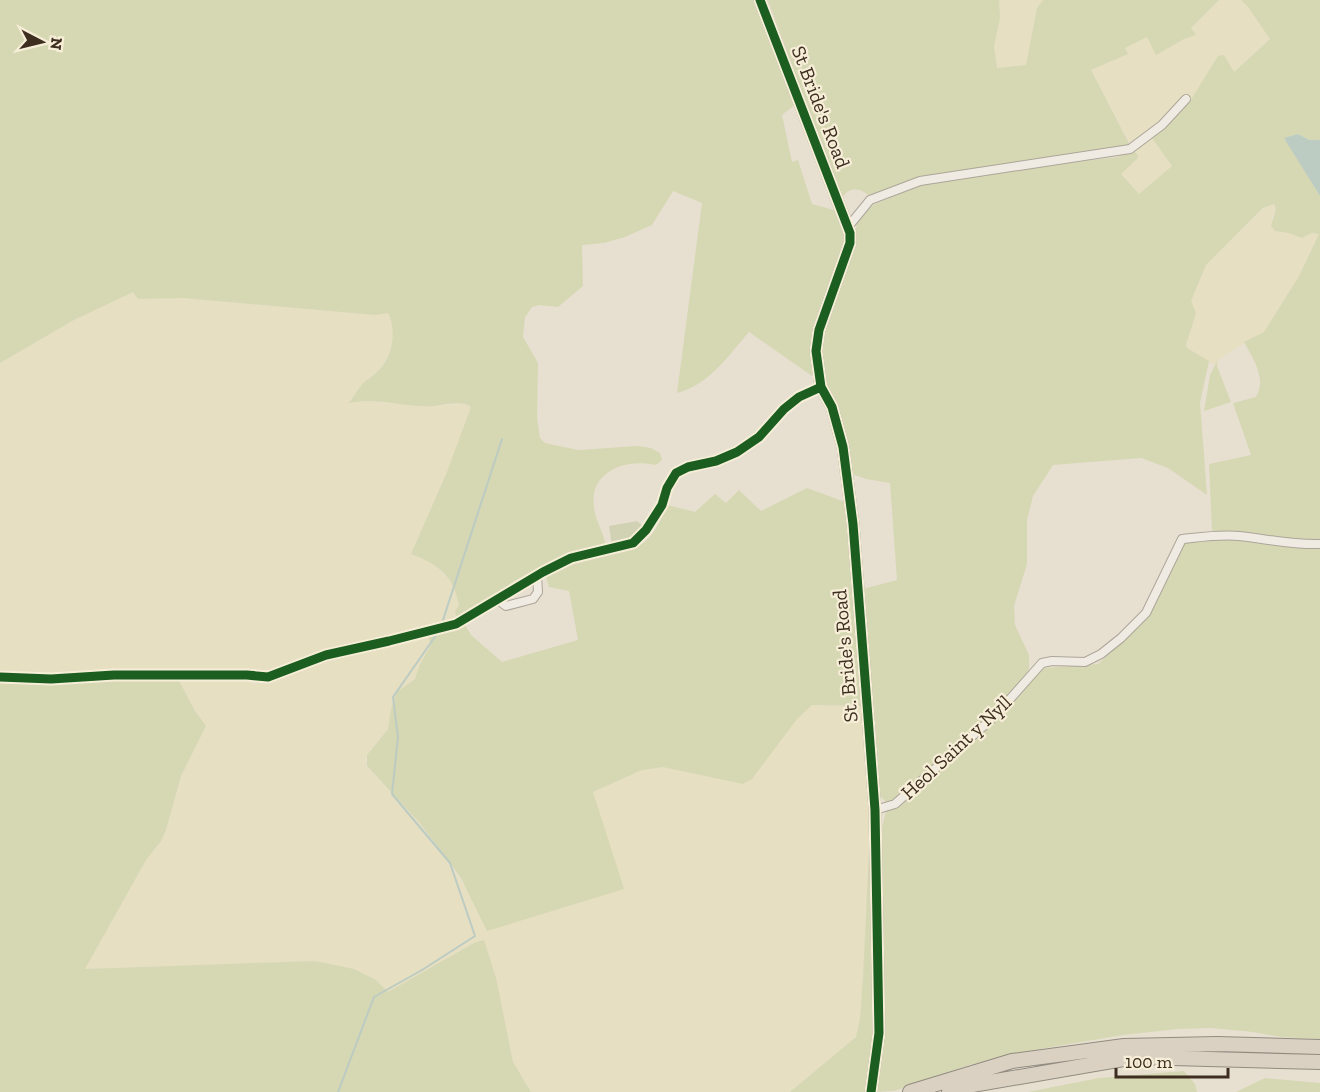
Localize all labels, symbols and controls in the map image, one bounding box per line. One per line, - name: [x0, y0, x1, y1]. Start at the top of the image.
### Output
- north arrow: [12, 12, 72, 72]
- text: N: [46, 37, 67, 51]
- street label: St Bride's Road: [787, 42, 855, 172]
- street label: St. Bride's Road: [827, 589, 863, 723]
- street label: Heol Saint y Nyll: [896, 690, 1016, 804]
- scale bar: [1116, 1041, 1228, 1079]
- text: 100 m: [1125, 1051, 1173, 1073]

